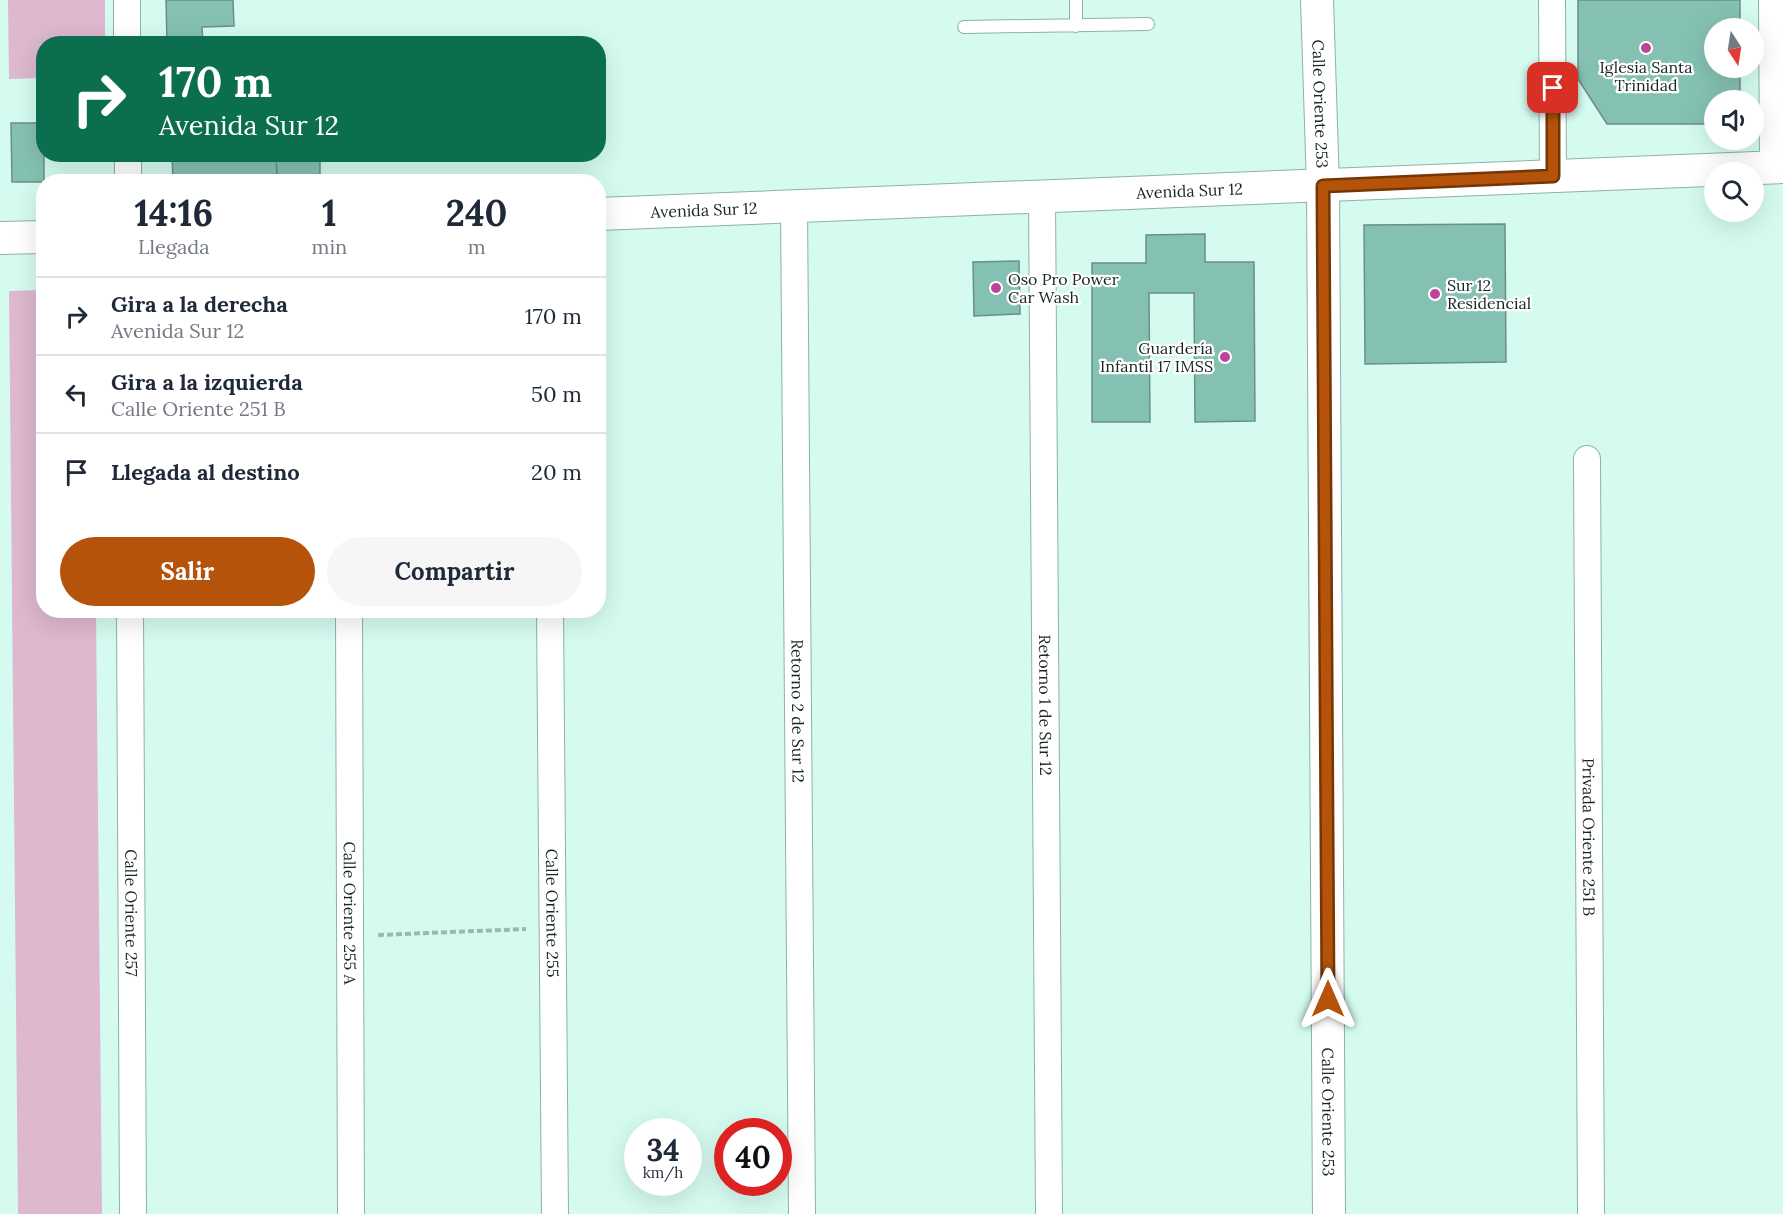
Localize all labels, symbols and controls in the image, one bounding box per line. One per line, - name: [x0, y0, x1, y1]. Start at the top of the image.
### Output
- north arrow: [1704, 18, 1764, 78]
- map controls: [1704, 18, 1764, 222]
- street label: Calle Oriente 253: [1308, 39, 1332, 169]
- marker: Iglesia Santa Trinidad: [1639, 41, 1653, 55]
- text: 170 m: [159, 55, 272, 109]
- place label: Iglesia Santa Trinidad: [1599, 57, 1693, 95]
- icon: right: [60, 60, 138, 138]
- pin: [1527, 62, 1578, 113]
- icon: arrive: [1536, 71, 1569, 104]
- button: sound: [1704, 90, 1764, 150]
- text: Avenida Sur 12: [159, 108, 339, 142]
- button: search: [1704, 162, 1764, 222]
- street label: Avenida Sur 12: [1135, 178, 1243, 203]
- text: 14:16: [134, 190, 213, 236]
- text: 1: [322, 190, 337, 236]
- text: 240: [446, 190, 508, 236]
- street label: Avenida Sur 12: [649, 198, 758, 222]
- text: Llegada: [138, 234, 210, 259]
- text: min: [312, 234, 347, 259]
- text: m: [468, 234, 486, 259]
- place label: Oso Pro Power Car Wash: [1008, 269, 1119, 307]
- place label: Sur 12 Residencial: [1447, 275, 1531, 313]
- marker: Oso Pro Power Car Wash: [989, 281, 1003, 295]
- marker: Sur 12 Residencial: [1428, 287, 1442, 301]
- text: Gira a la derecha: [111, 290, 288, 318]
- icon: right: [60, 300, 93, 333]
- text: 170 m: [525, 302, 582, 330]
- text: Avenida Sur 12: [111, 318, 244, 343]
- place label: Guardería Infantil 17 IMSS: [1100, 338, 1213, 376]
- marker: Guardería Infantil 17 IMSS: [1218, 350, 1232, 364]
- text: Gira a la izquierda: [111, 368, 303, 396]
- icon: left: [60, 378, 93, 411]
- text: 50 m: [531, 380, 582, 408]
- text: Calle Oriente 251 B: [111, 396, 286, 421]
- icon: arrive: [60, 456, 93, 489]
- text: Llegada al destino: [111, 458, 300, 486]
- text: 20 m: [531, 458, 582, 486]
- button: Salir: [60, 537, 315, 606]
- button: Compartir: [327, 537, 582, 606]
- street label: Retorno 1 de Sur 12: [1035, 634, 1056, 776]
- street label: Retorno 2 de Sur 12: [787, 639, 809, 783]
- street label: Privada Oriente 251 B: [1579, 758, 1599, 916]
- street label: Calle Oriente 255 A: [340, 842, 360, 985]
- street label: Calle Oriente 257: [121, 849, 142, 977]
- street label: Calle Oriente 255: [542, 849, 563, 977]
- position arrow: [1296, 967, 1360, 1031]
- street label: Calle Oriente 253: [1318, 1047, 1339, 1176]
- speed limit sign: 40: [714, 1118, 792, 1196]
- text: 34: [646, 1131, 680, 1169]
- text: km/h: [643, 1163, 683, 1182]

